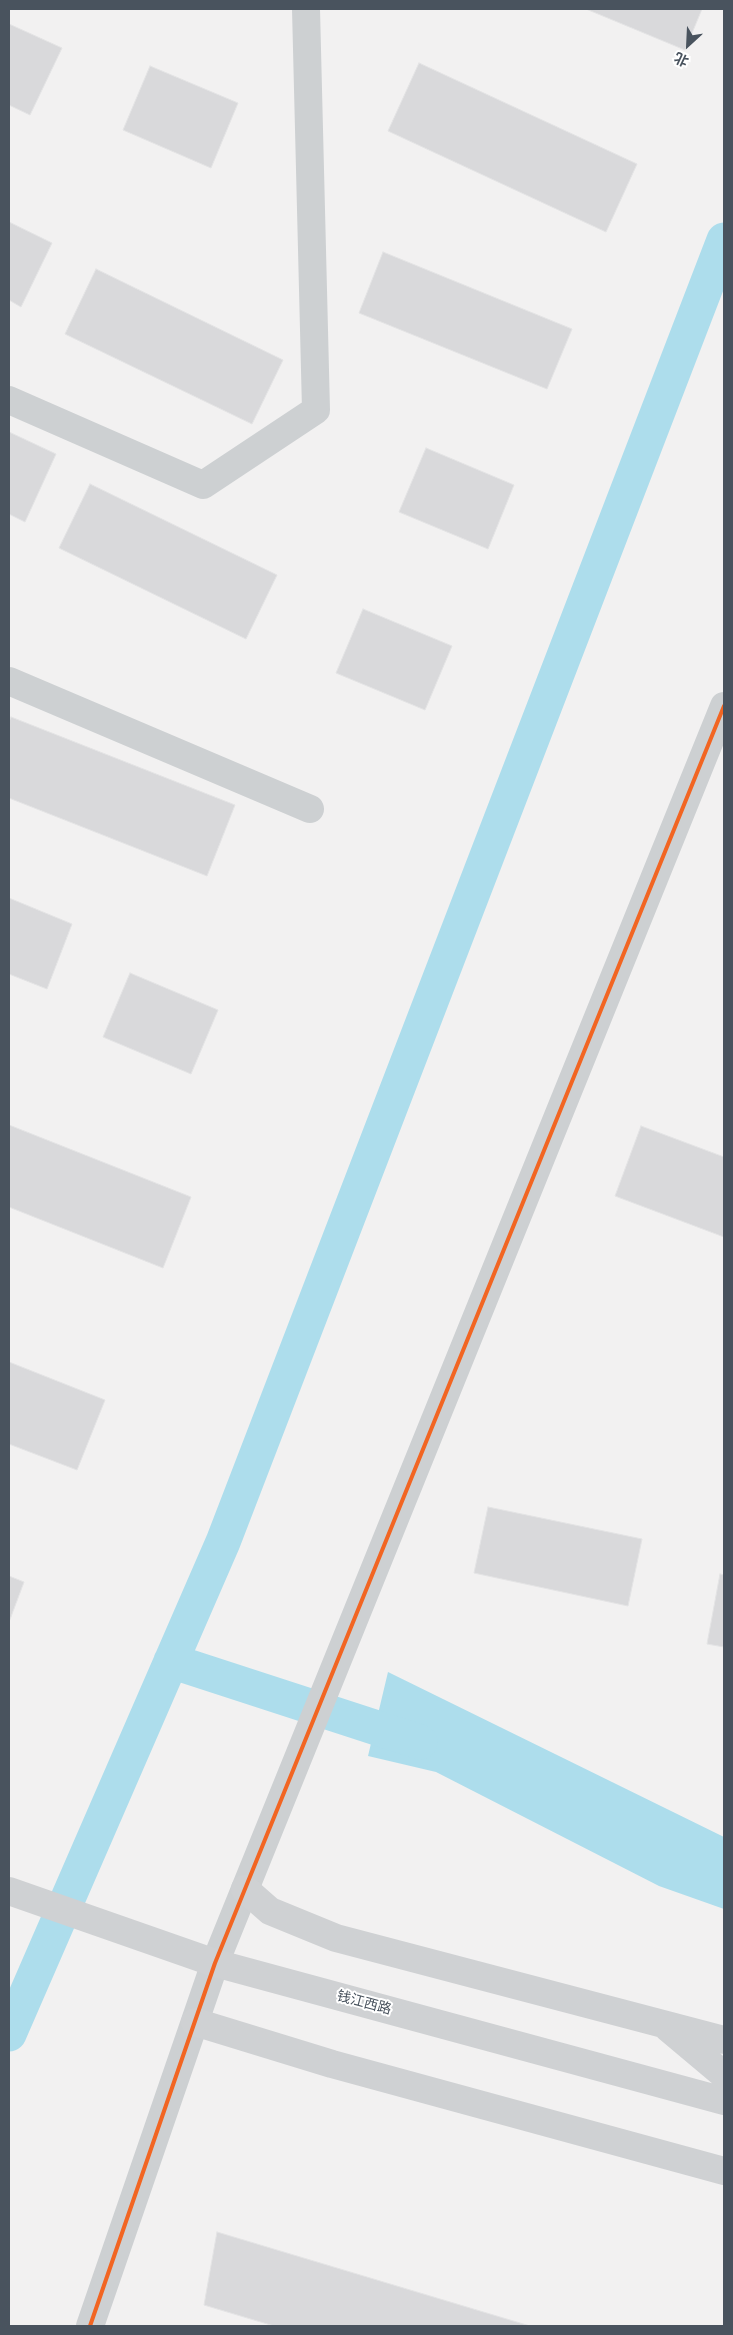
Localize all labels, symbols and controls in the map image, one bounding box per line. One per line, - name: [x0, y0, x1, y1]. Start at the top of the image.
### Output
- north arrow: [663, 20, 713, 70]
- text: 北: [672, 48, 691, 70]
- street label: 钱江西路: [335, 1988, 393, 2018]

